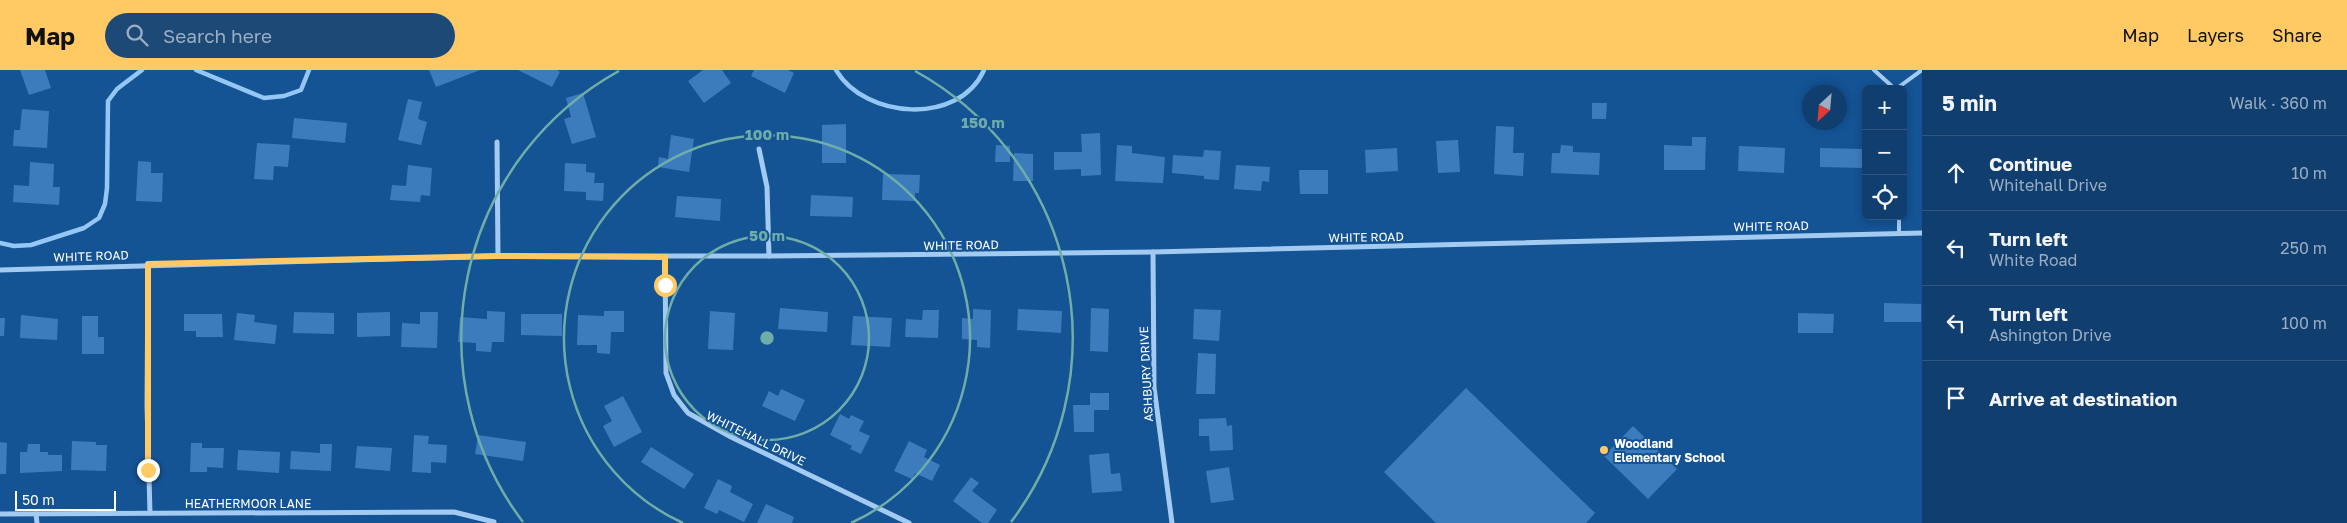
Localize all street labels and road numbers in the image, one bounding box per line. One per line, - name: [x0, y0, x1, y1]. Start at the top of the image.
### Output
- street label: WHITE ROAD: [1733, 218, 1809, 234]
- street label: WHITE ROAD: [1328, 229, 1404, 245]
- street label: WHITE ROAD: [923, 237, 999, 253]
- street label: WHITE ROAD: [53, 247, 129, 265]
- street label: ASHBURY DRIVE: [1136, 326, 1156, 422]
- street label: WHITEHALL DRIVE: [704, 407, 808, 469]
- street label: HEATHERMOOR LANE: [185, 496, 311, 511]

